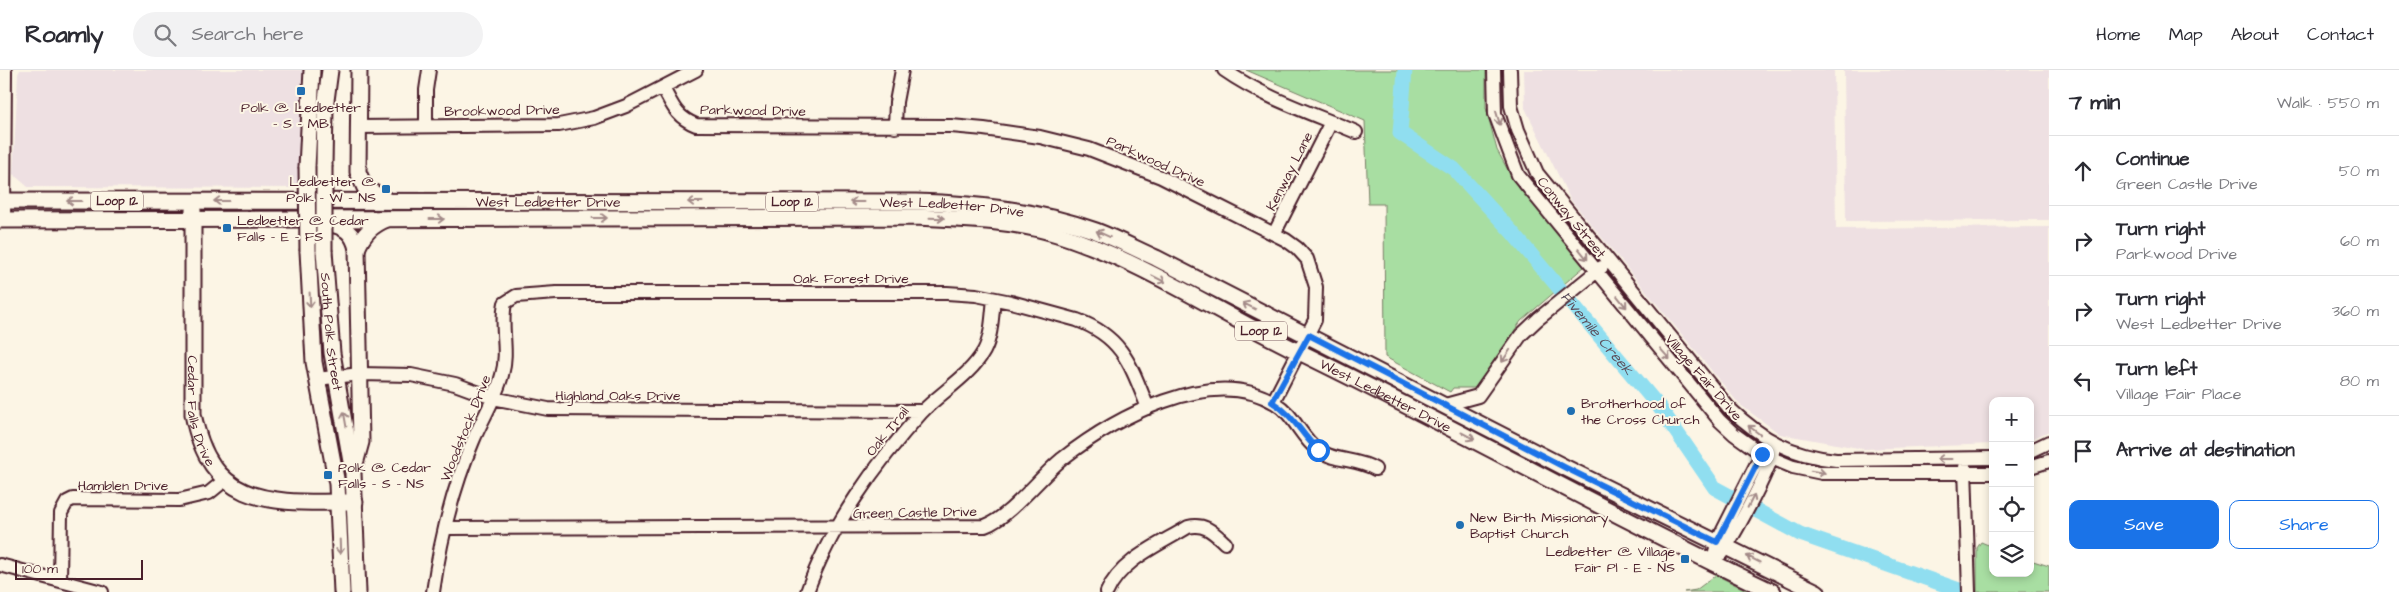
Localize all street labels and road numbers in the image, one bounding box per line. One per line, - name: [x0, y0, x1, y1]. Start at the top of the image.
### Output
- street label: Brookwood Drive: [444, 100, 560, 122]
- street label: Parkwood Drive: [700, 100, 807, 122]
- street label: Kenway Lane: [1261, 128, 1319, 214]
- street label: Parkwood Drive: [1103, 131, 1208, 193]
- street label: Conway Street: [1532, 173, 1611, 263]
- road number: Loop 12: [91, 192, 143, 210]
- road number: Loop 12: [766, 192, 818, 212]
- street label: West Ledbetter Drive: [475, 193, 621, 213]
- street label: West Ledbetter Drive: [879, 193, 1026, 223]
- street label: Oak Forest Drive: [793, 269, 909, 289]
- street label: South Polk Street: [315, 272, 347, 393]
- road number: Loop 12: [1235, 322, 1287, 340]
- street label: Village Fair Drive: [1660, 330, 1747, 426]
- street label: West Ledbetter Drive: [1316, 355, 1455, 438]
- street label: Cedar Falls Drive: [182, 356, 220, 471]
- street label: Woodstock Drive: [435, 372, 497, 485]
- street label: Highland Oaks Drive: [555, 386, 681, 406]
- street label: Oak Trail: [862, 403, 914, 461]
- street label: Hamblen Drive: [78, 476, 169, 496]
- street label: Green Castle Drive: [853, 502, 978, 524]

